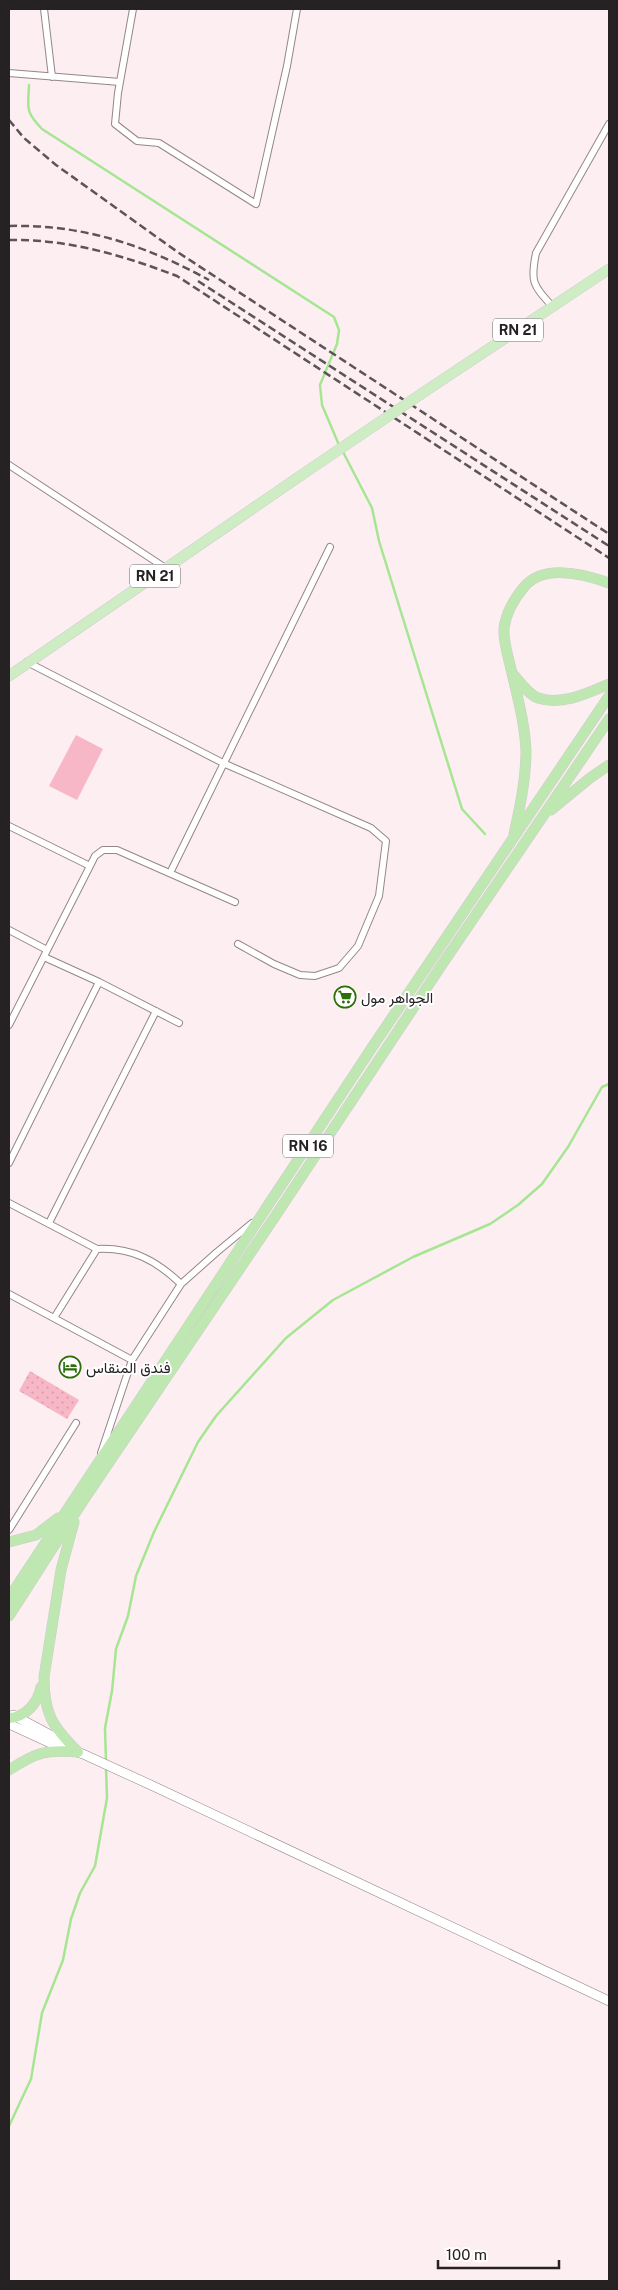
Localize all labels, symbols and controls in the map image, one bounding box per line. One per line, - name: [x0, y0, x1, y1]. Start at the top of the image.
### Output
- road number: RN 21: [493, 318, 543, 342]
- road number: RN 21: [130, 564, 180, 588]
- supermarket icon: الجواهر مول: [333, 985, 357, 1009]
- place label: الجواهر مول: [361, 989, 433, 1007]
- road number: RN 16: [283, 1134, 333, 1158]
- hotel icon: فندق المنقاس: [58, 1355, 82, 1379]
- place label: فندق المنقاس: [86, 1359, 171, 1378]
- scale bar: [438, 2238, 559, 2270]
- text: 100 m: [446, 2246, 487, 2263]

